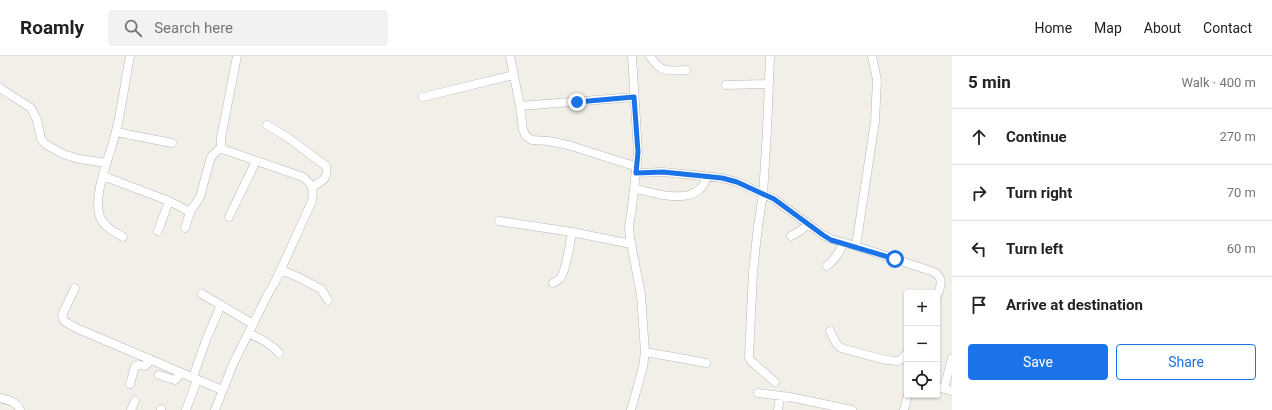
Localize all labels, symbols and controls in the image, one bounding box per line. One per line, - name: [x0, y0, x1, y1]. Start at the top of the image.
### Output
- search box: [108, 10, 388, 46]
- text: Roamly: [20, 16, 84, 39]
- icon: search: [122, 17, 144, 39]
- text: Search here: [154, 19, 233, 37]
- text: Home: [1034, 20, 1072, 36]
- text: Map: [1094, 20, 1122, 36]
- text: About: [1144, 20, 1181, 36]
- text: Contact: [1203, 20, 1252, 36]
- text: 5 min: [968, 72, 1011, 92]
- text: Walk · 400 m: [1181, 75, 1256, 90]
- route end: [568, 93, 586, 111]
- icon: ahead: [968, 126, 990, 148]
- text: Continue: [1006, 128, 1067, 146]
- text: 270 m: [1219, 129, 1256, 144]
- icon: right: [968, 182, 990, 204]
- text: Turn right: [1006, 184, 1072, 202]
- text: 70 m: [1227, 185, 1256, 200]
- icon: left: [968, 238, 990, 260]
- text: Turn left: [1006, 240, 1063, 258]
- text: 60 m: [1227, 241, 1256, 256]
- route start: [886, 250, 904, 268]
- map controls: [904, 290, 940, 398]
- button: +: [904, 290, 940, 326]
- icon: arrive: [968, 294, 990, 316]
- text: Arrive at destination: [1006, 296, 1143, 314]
- button: −: [904, 326, 940, 362]
- button: Save: [968, 344, 1108, 380]
- button: Share: [1116, 344, 1256, 380]
- button: locate: [904, 362, 940, 398]

